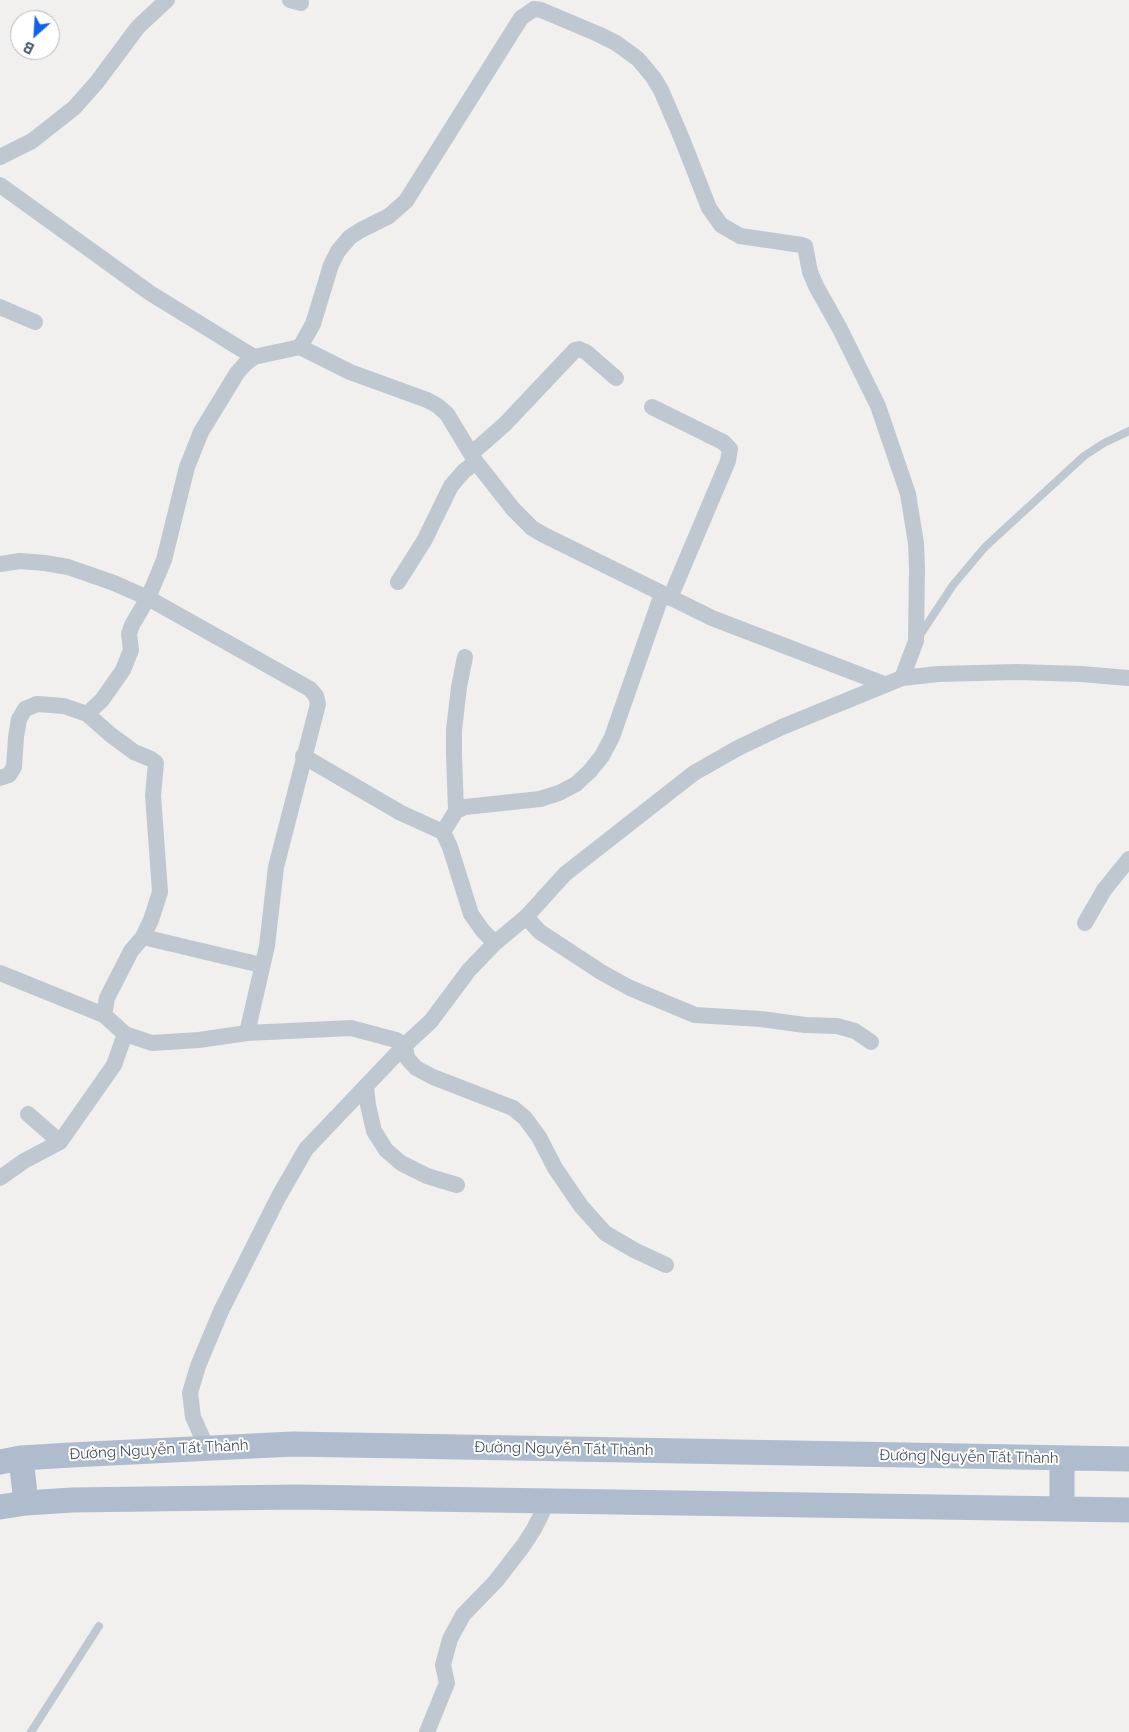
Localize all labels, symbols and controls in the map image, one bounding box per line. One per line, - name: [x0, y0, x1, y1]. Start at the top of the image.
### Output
- north arrow: [10, 10, 60, 60]
- text: B: [21, 38, 37, 57]
- street label: Đường Nguyễn Tất Thành: [69, 1436, 249, 1464]
- street label: Đường Nguyễn Tất Thành: [474, 1438, 654, 1460]
- street label: Đường Nguyễn Tất Thành: [879, 1446, 1059, 1468]

